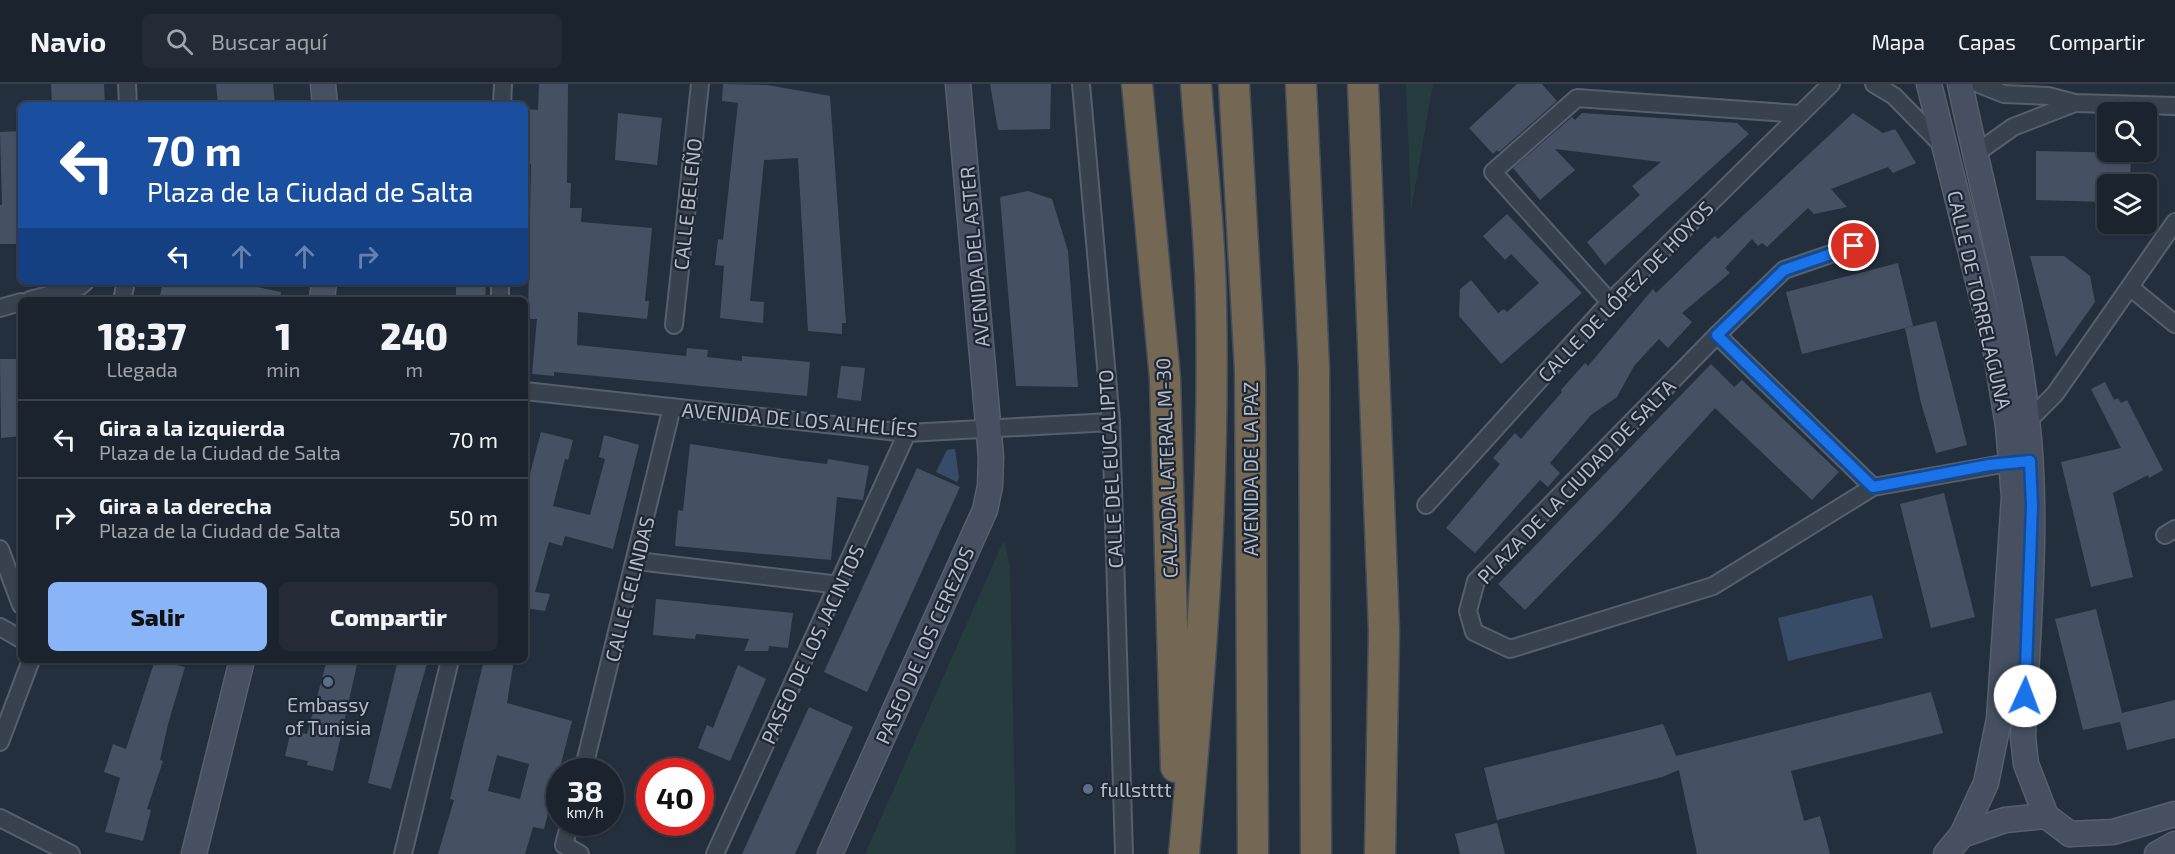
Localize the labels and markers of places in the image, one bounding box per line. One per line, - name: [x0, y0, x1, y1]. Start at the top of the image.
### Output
- pin: [1828, 220, 1879, 271]
- marker: Embassy of Tunisia: [321, 675, 335, 689]
- place label: Embassy of Tunisia: [285, 692, 371, 739]
- place label: fullstttt: [1100, 777, 1172, 801]
- marker: fullstttt: [1081, 782, 1095, 796]

